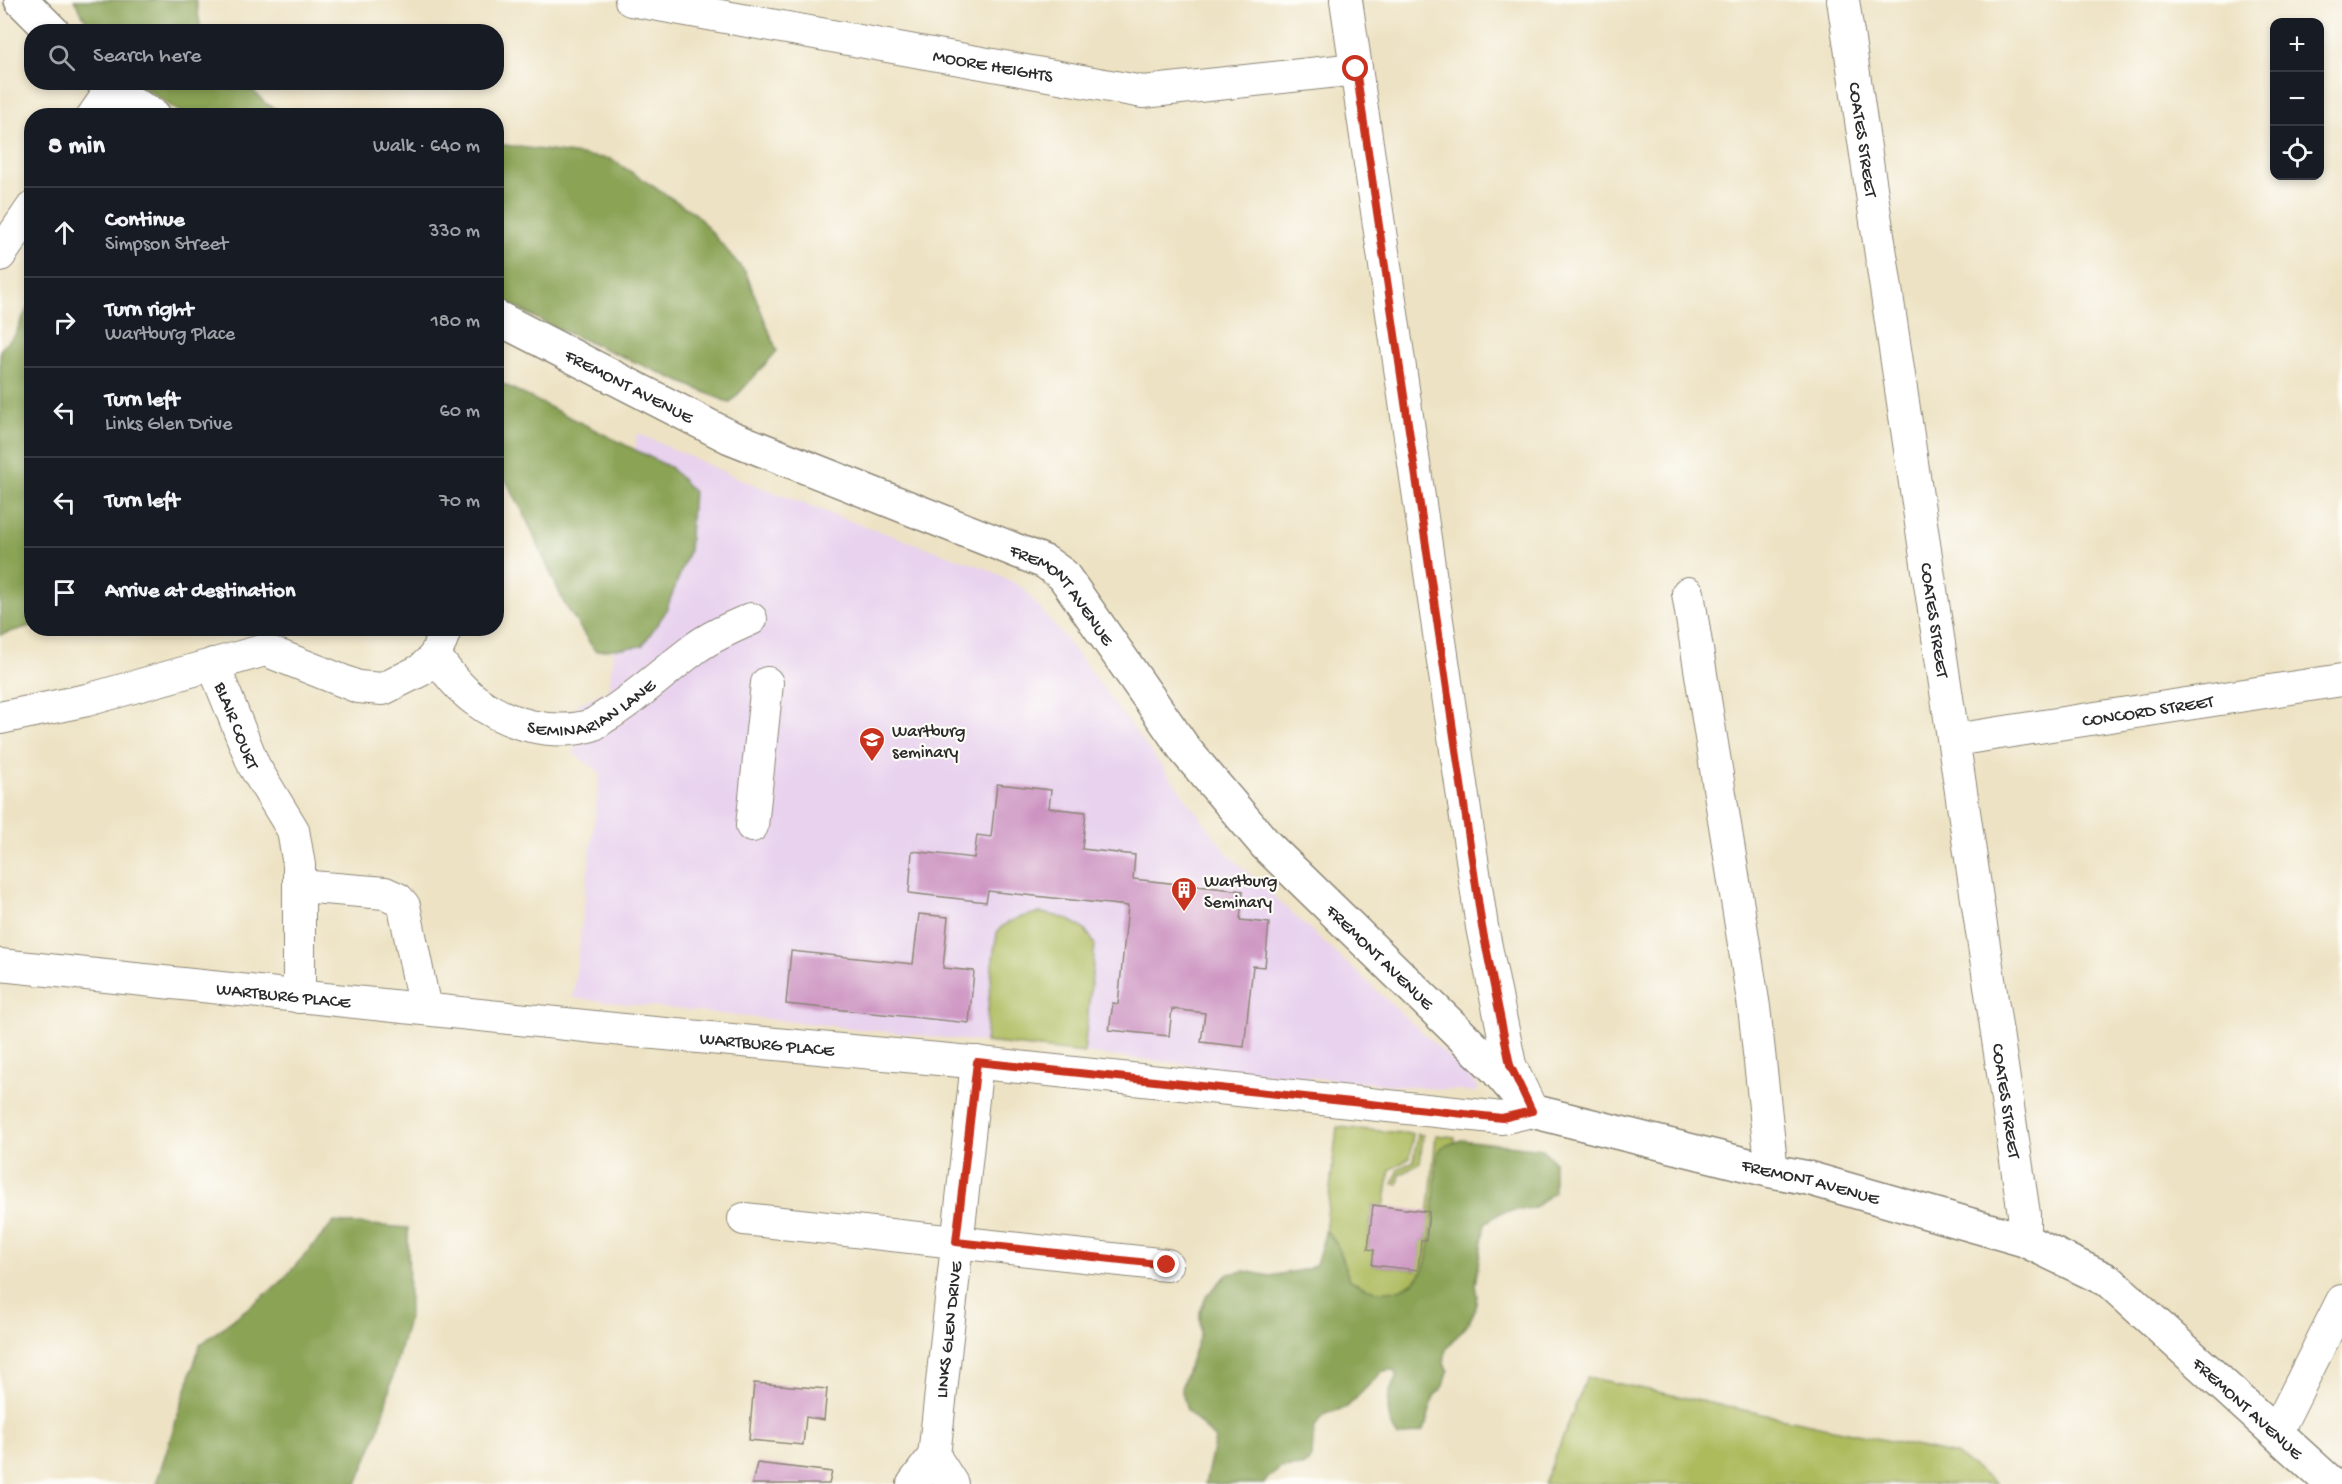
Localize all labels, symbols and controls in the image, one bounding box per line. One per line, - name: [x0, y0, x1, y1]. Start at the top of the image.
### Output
- map controls: [2270, 18, 2324, 180]
- button: +: [2270, 18, 2324, 72]
- search box: [24, 24, 504, 90]
- icon: search: [45, 41, 78, 74]
- text: Search here: [93, 44, 201, 70]
- street label: MOORE HEIGHTS: [931, 46, 1055, 89]
- route start: [1342, 55, 1368, 81]
- button: −: [2270, 72, 2324, 126]
- street label: COATES STREET: [1842, 81, 1880, 200]
- button: locate: [2270, 126, 2324, 180]
- text: 8 min: [48, 132, 105, 163]
- text: Walk · 640 m: [373, 136, 480, 159]
- text: Continue: [105, 208, 185, 234]
- icon: ahead: [48, 216, 81, 249]
- text: 330 m: [429, 221, 480, 244]
- text: Simpson Street: [105, 234, 228, 257]
- text: Turn right: [105, 298, 193, 324]
- icon: right: [48, 306, 81, 339]
- text: 180 m: [431, 311, 480, 334]
- text: Wartburg Place: [105, 324, 235, 347]
- street label: FREMONT AVENUE: [560, 346, 697, 430]
- text: Turn left: [105, 388, 179, 414]
- icon: left: [48, 396, 81, 429]
- text: 60 m: [440, 401, 480, 424]
- text: Links Glen Drive: [105, 414, 232, 437]
- icon: left: [48, 486, 81, 519]
- text: Turn left: [105, 489, 179, 515]
- text: 70 m: [439, 491, 480, 514]
- street label: FREMONT AVENUE: [1005, 541, 1117, 651]
- street label: COATES STREET: [1914, 562, 1952, 681]
- icon: arrive: [48, 576, 81, 609]
- text: Arrive at destination: [105, 579, 295, 605]
- street label: SEMINARIAN LANE: [525, 675, 661, 743]
- street label: BLAIR COURT: [208, 679, 263, 774]
- street label: CONCORD STREET: [2081, 692, 2216, 733]
- place label: Wartburg seminary: [892, 722, 966, 764]
- school or university icon: Wartburg seminary: [857, 725, 887, 763]
- place label: Wartburg Seminary: [1204, 872, 1278, 914]
- building icon: Wartburg Seminary: [1169, 875, 1199, 913]
- street label: FREMONT AVENUE: [1320, 901, 1437, 1016]
- street label: WARTBURG PLACE: [215, 980, 352, 1015]
- street label: WARTBURG PLACE: [699, 1029, 836, 1062]
- street label: COATES STREET: [1986, 1042, 2024, 1161]
- street label: FREMONT AVENUE: [1738, 1156, 1882, 1211]
- route end: [1153, 1251, 1179, 1277]
- street label: LINKS GLEN DRIVE: [932, 1260, 968, 1399]
- street label: FREMONT AVENUE: [2186, 1354, 2306, 1465]

